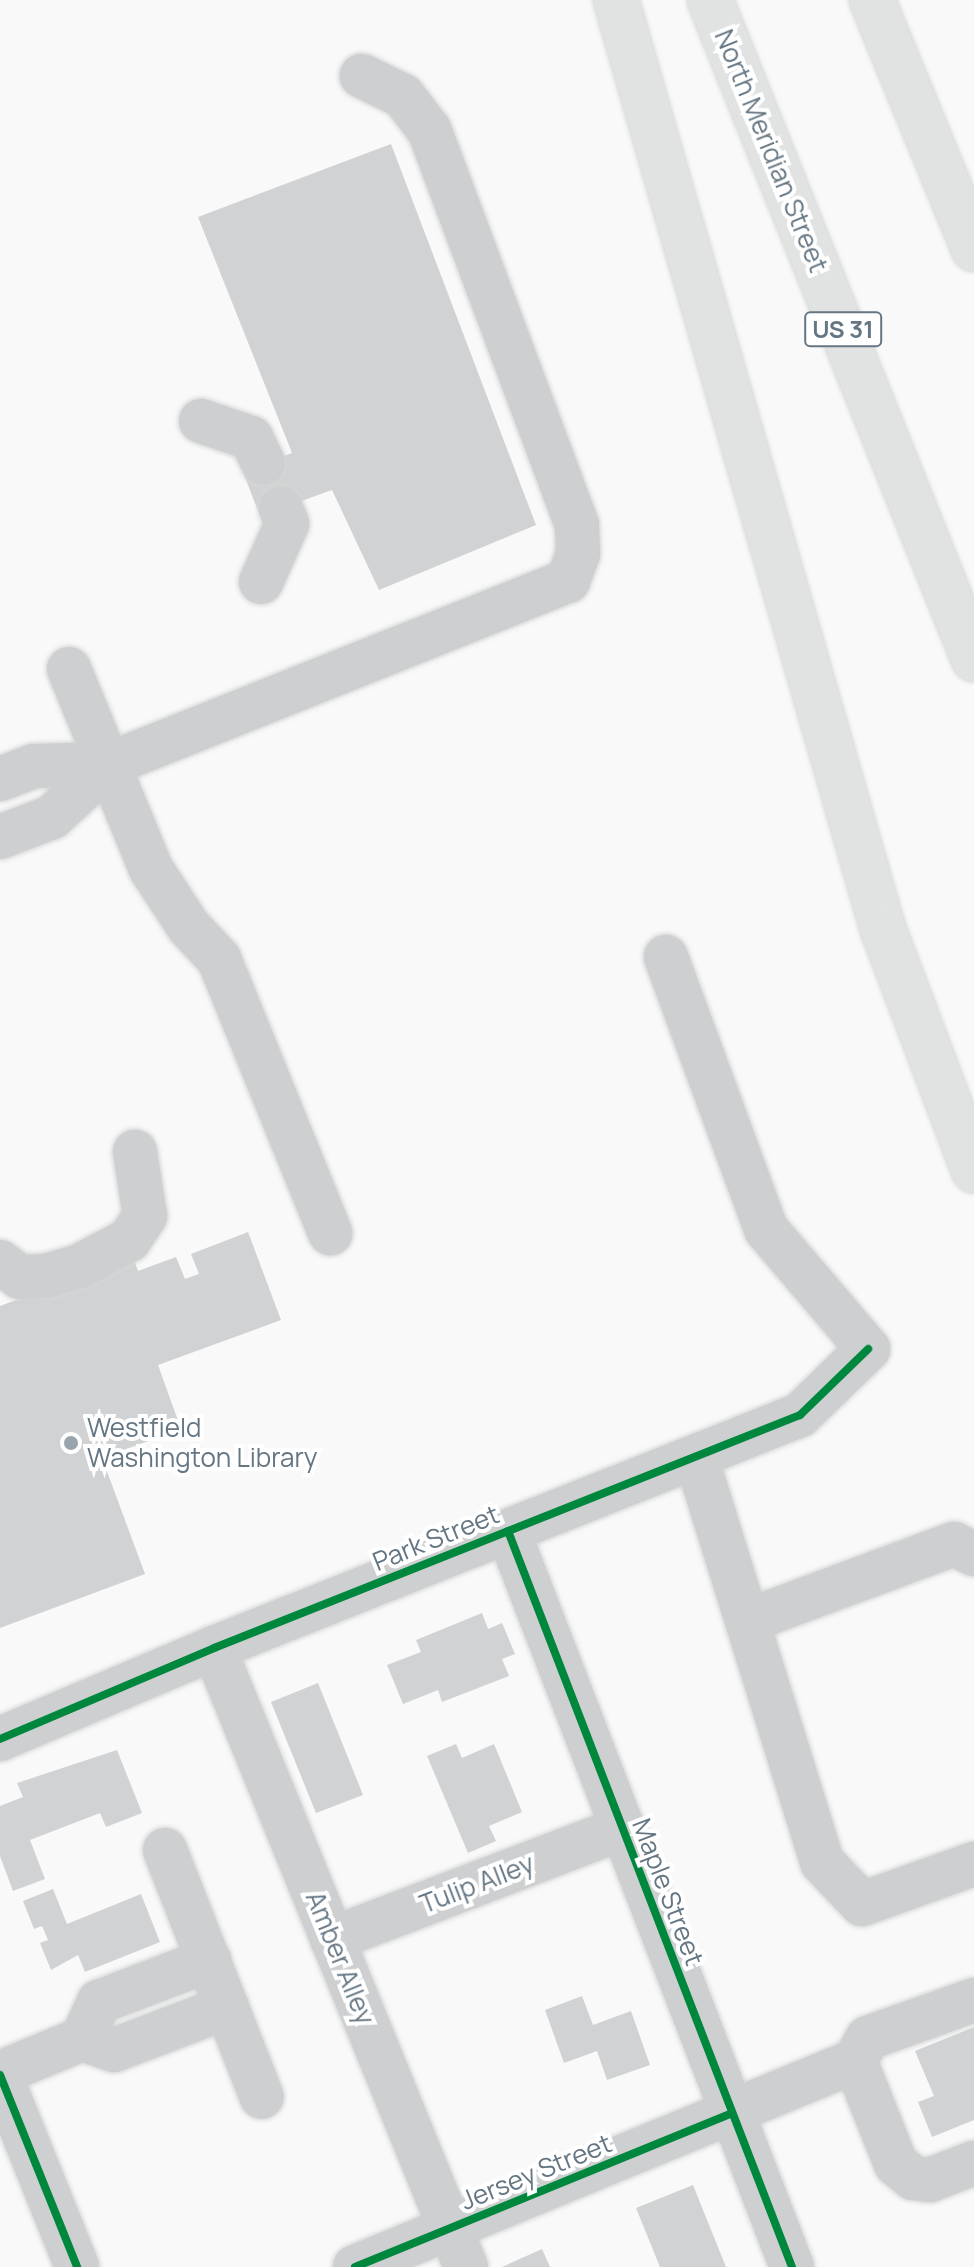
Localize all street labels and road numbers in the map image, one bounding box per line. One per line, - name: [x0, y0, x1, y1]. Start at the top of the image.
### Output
- street label: North Meridian Street: [708, 25, 834, 277]
- road number: US 31: [803, 309, 883, 349]
- street label: Park Street: [368, 1499, 504, 1577]
- street label: Maple Street: [626, 1814, 710, 1970]
- street label: Tulip Alley: [416, 1848, 538, 1920]
- street label: Amber Alley: [299, 1887, 381, 2029]
- street label: Jersey Street: [456, 2128, 616, 2216]

